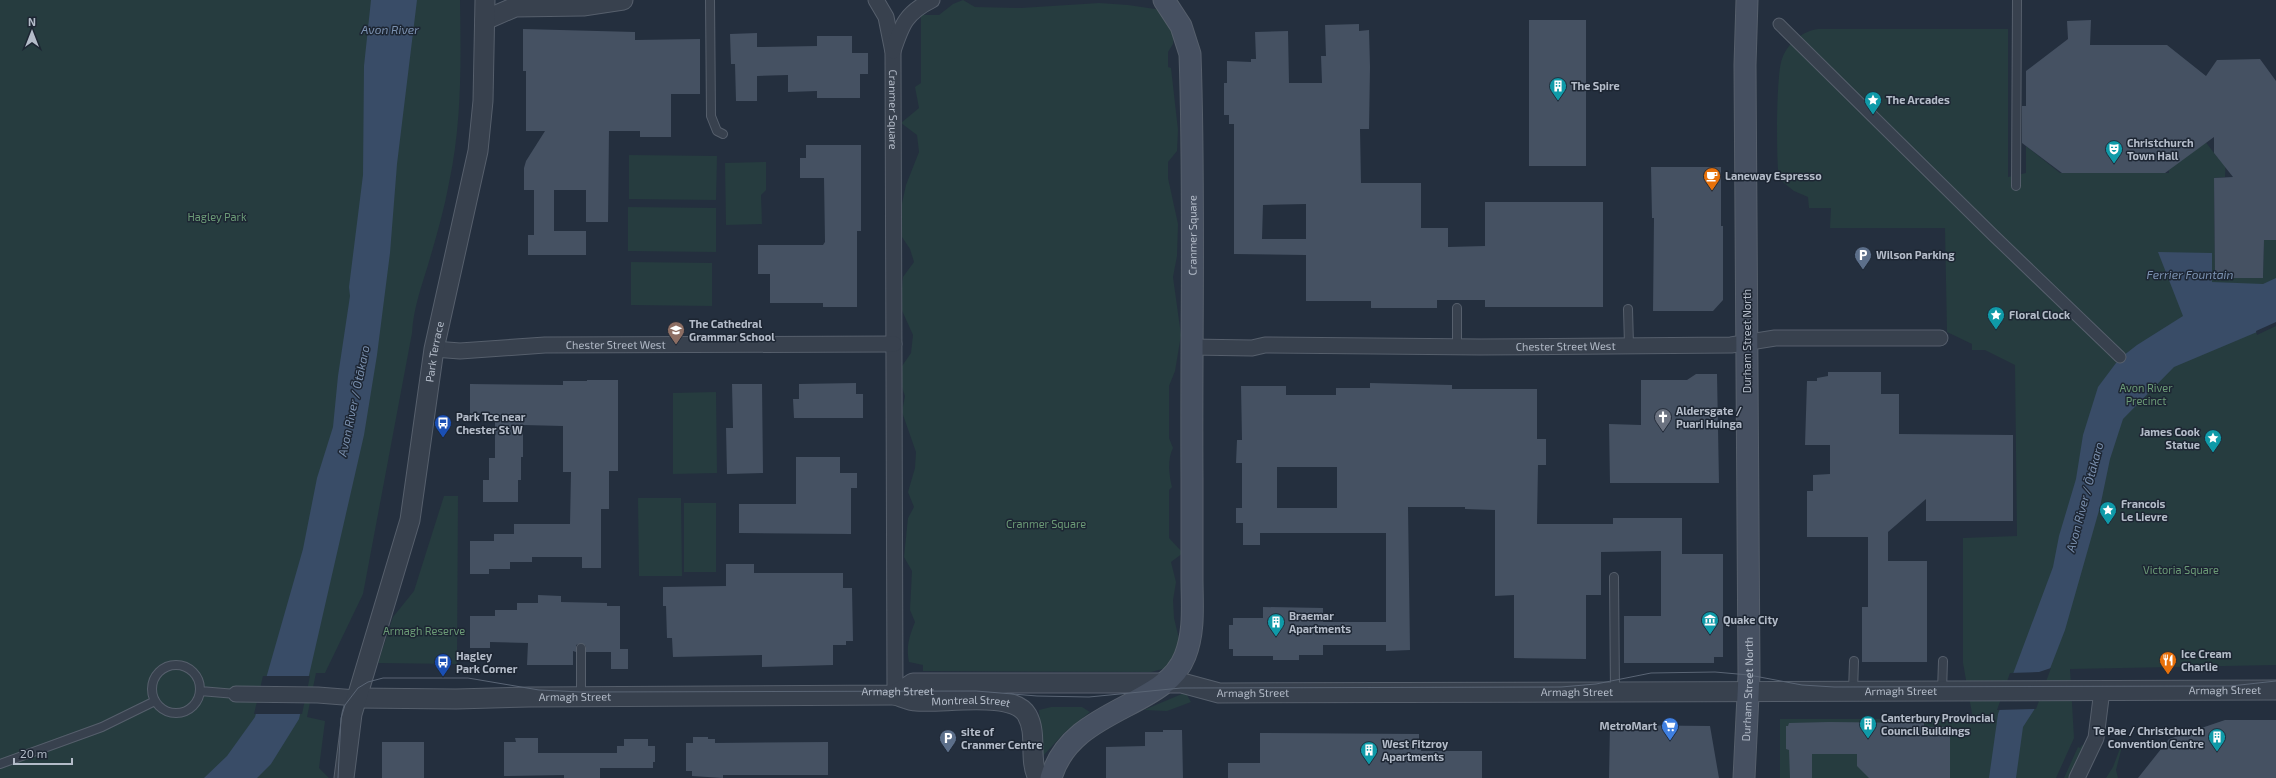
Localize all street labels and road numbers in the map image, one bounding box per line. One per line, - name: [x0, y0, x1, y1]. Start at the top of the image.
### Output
- street label: Cranmer Square: [887, 69, 900, 150]
- street label: Cranmer Square: [1185, 195, 1199, 276]
- street label: Durham Street North: [1740, 289, 1753, 393]
- street label: Park Terrace: [422, 320, 446, 383]
- street label: Chester Street West: [566, 338, 666, 351]
- street label: Chester Street West: [1516, 339, 1616, 353]
- street label: Durham Street North: [1739, 637, 1755, 742]
- street label: Armagh Street: [2189, 683, 2261, 696]
- street label: Armagh Street: [861, 684, 934, 697]
- street label: Armagh Street: [1865, 684, 1937, 697]
- street label: Armagh Street: [1541, 685, 1613, 698]
- street label: Armagh Street: [1217, 686, 1289, 699]
- street label: Armagh Street: [539, 690, 611, 703]
- street label: Montreal Street: [931, 693, 1012, 709]

